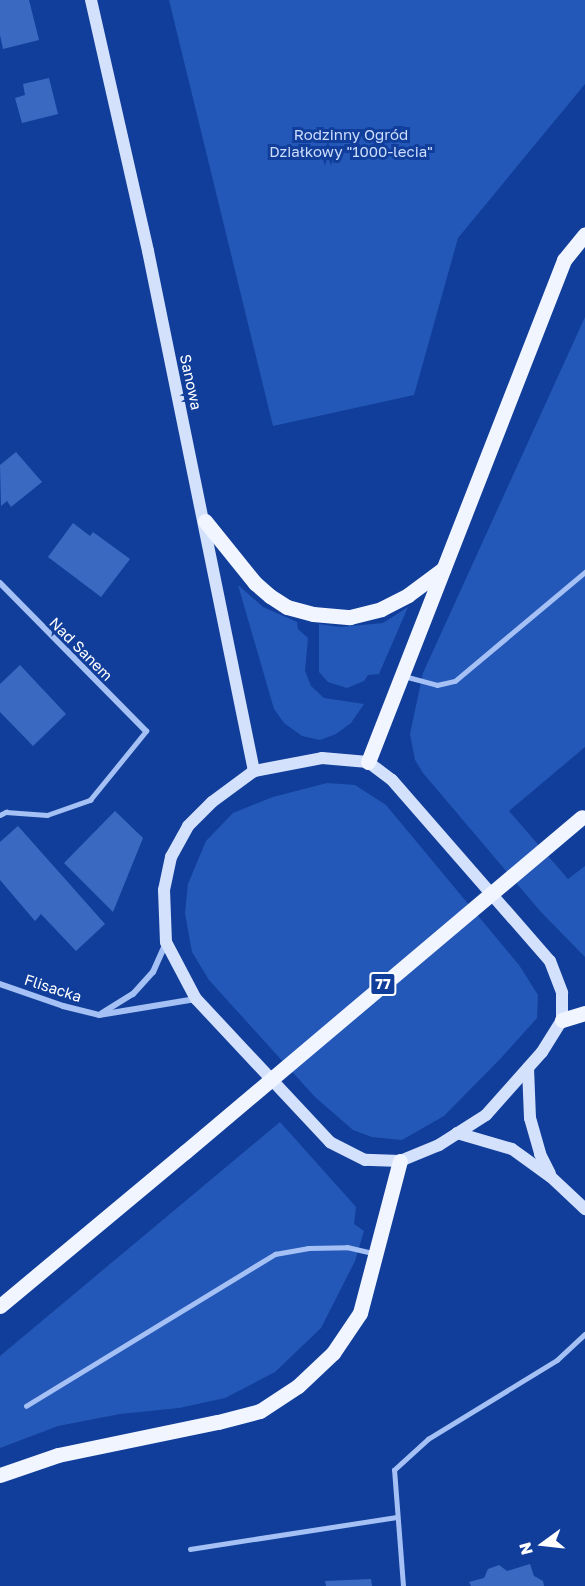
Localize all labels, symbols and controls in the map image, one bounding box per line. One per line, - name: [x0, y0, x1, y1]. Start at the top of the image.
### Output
- park label: Rodzinny Ogród Działkowy "1000-lecia": [269, 125, 433, 160]
- street label: Sanowa: [176, 353, 206, 411]
- street label: Nad Sanem: [46, 614, 116, 684]
- street label: Flisacka: [22, 970, 84, 1006]
- road number: 77: [368, 973, 398, 995]
- north arrow: [513, 1514, 573, 1574]
- text: N: [514, 1540, 537, 1557]

